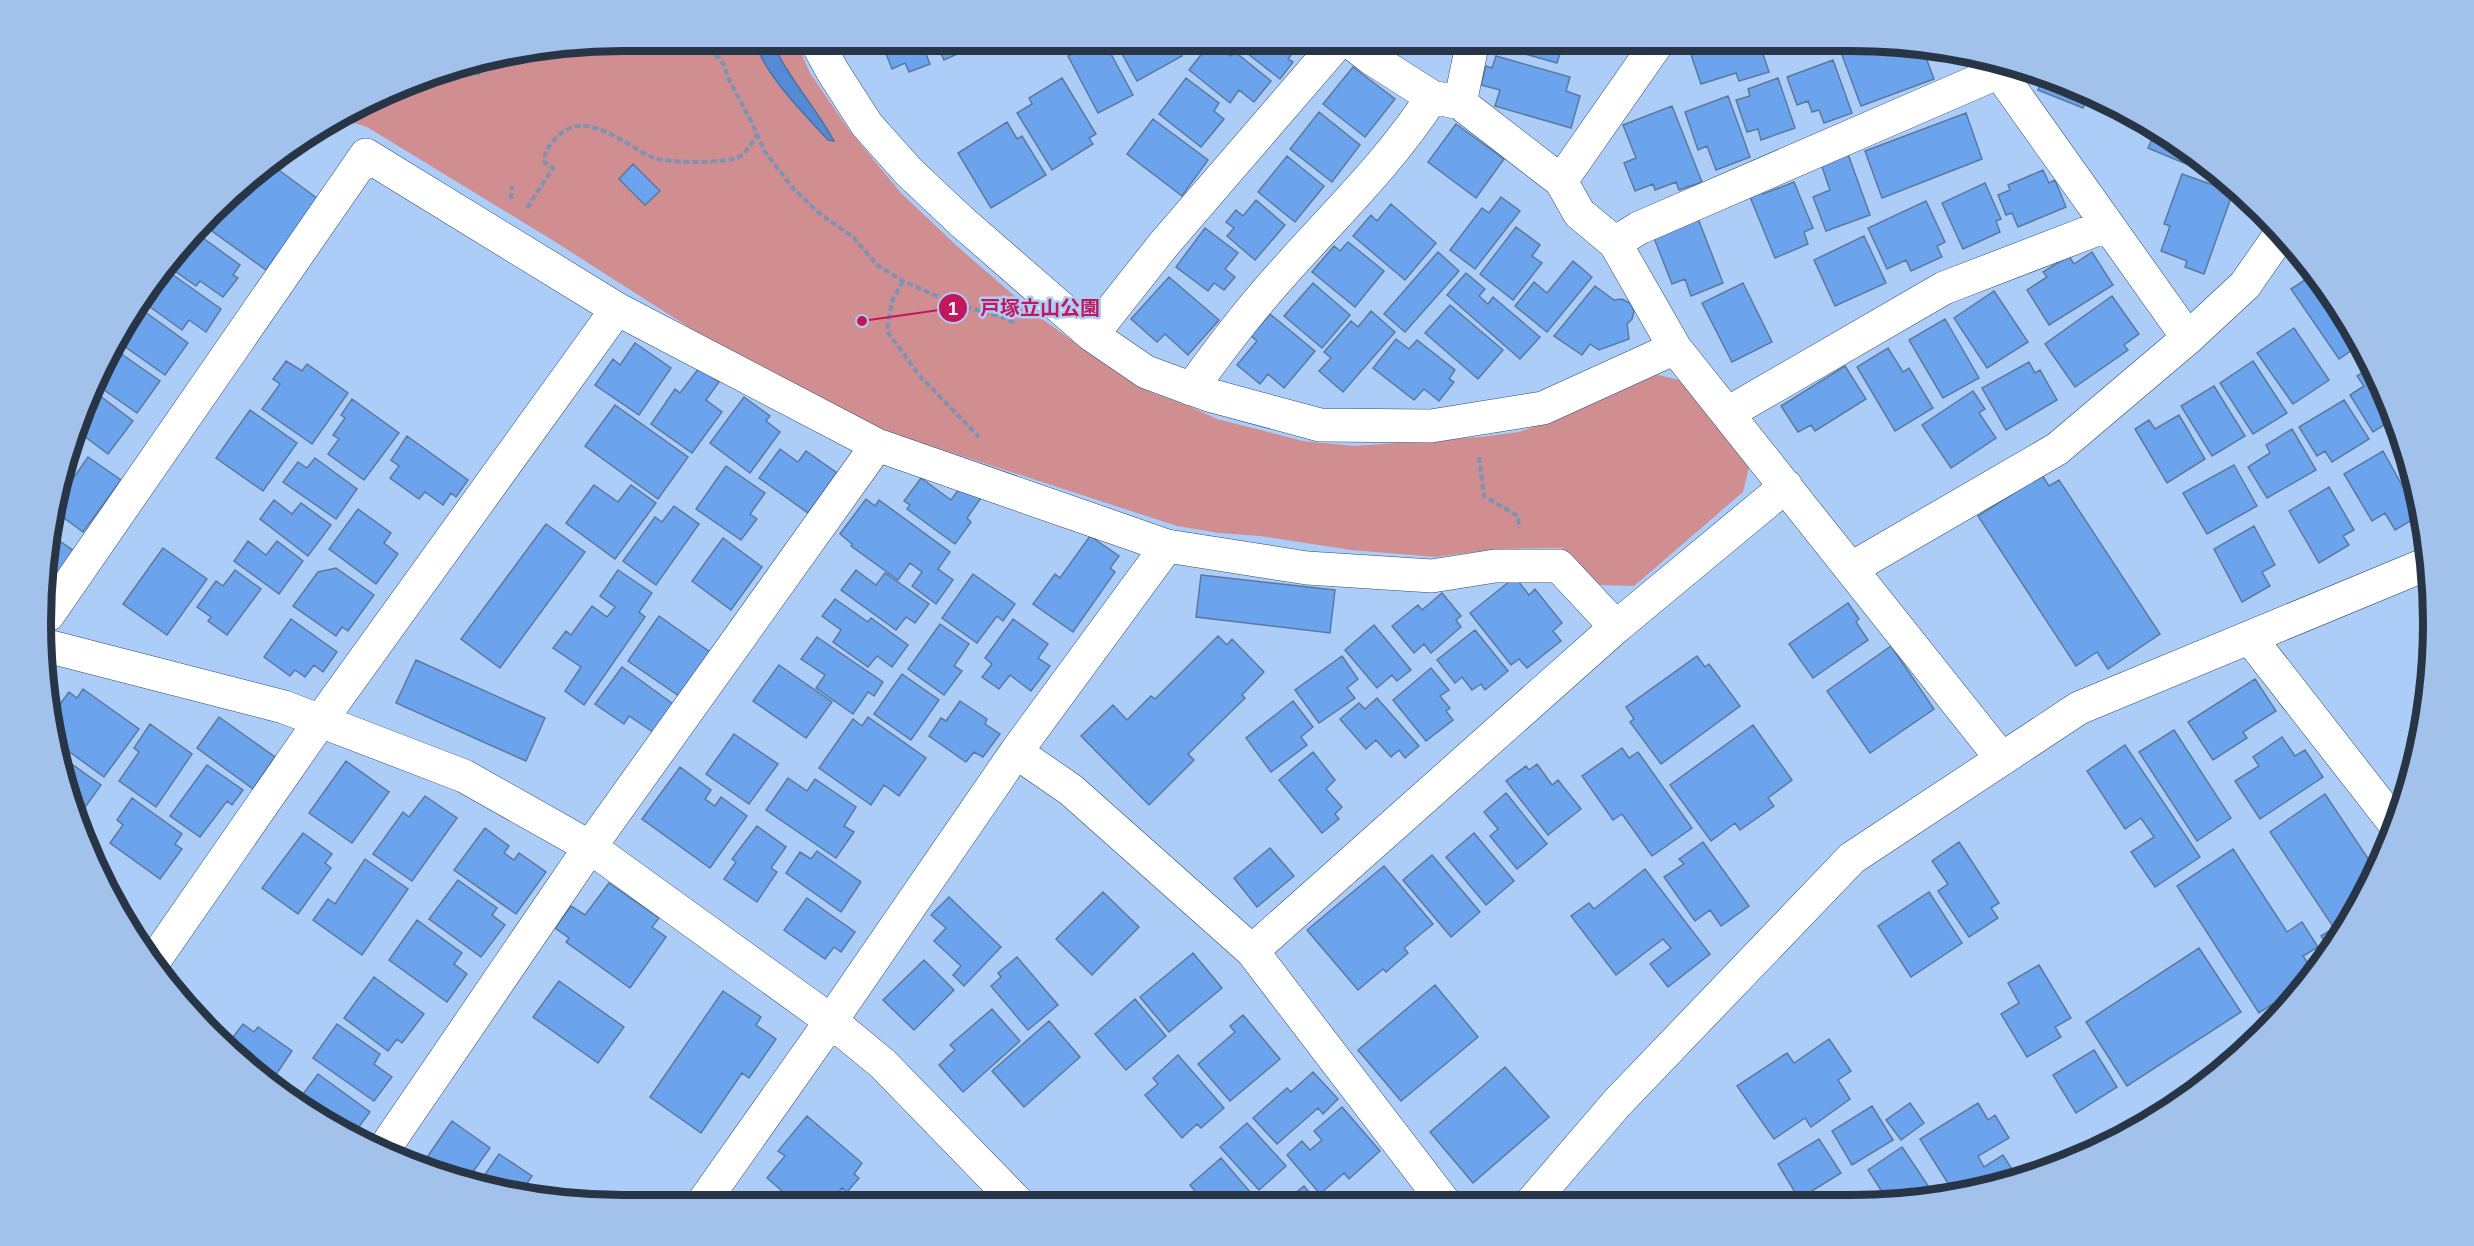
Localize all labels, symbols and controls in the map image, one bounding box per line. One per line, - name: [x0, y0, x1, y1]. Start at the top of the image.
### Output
- callout: 戸塚立山公園: [938, 289, 1112, 327]
- text: 戸塚立山公園: [980, 297, 1100, 319]
- text: 1: [948, 299, 958, 319]

